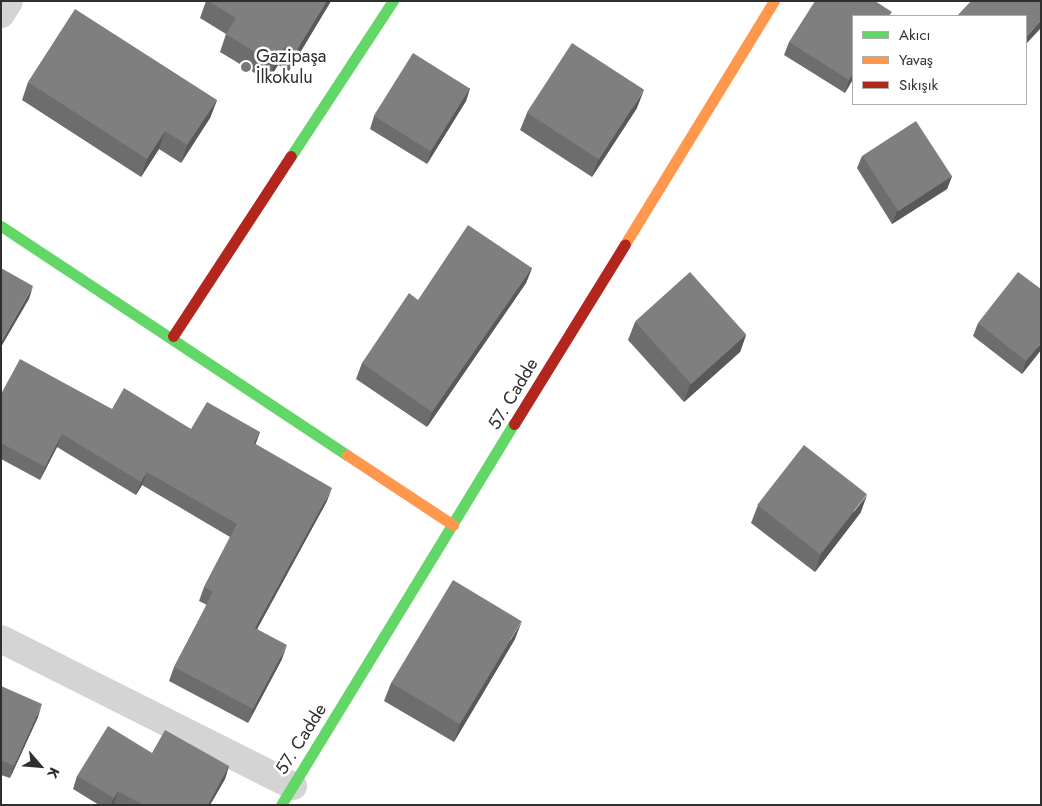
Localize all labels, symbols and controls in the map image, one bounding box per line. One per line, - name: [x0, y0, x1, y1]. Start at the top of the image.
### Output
- legend: [852, 15, 1027, 105]
- text: Akıcı: [899, 24, 930, 46]
- place label: Gazipaşa İlkokulu: [256, 46, 326, 88]
- text: Yavaş: [899, 49, 933, 71]
- marker: Gazipaşa İlkokulu: [240, 61, 252, 73]
- text: Sıkışık: [899, 74, 938, 96]
- street label: 57. Cadde: [483, 354, 543, 434]
- street label: 57. Cadde: [271, 700, 331, 778]
- north arrow: [15, 741, 65, 791]
- text: K: [42, 764, 65, 782]

